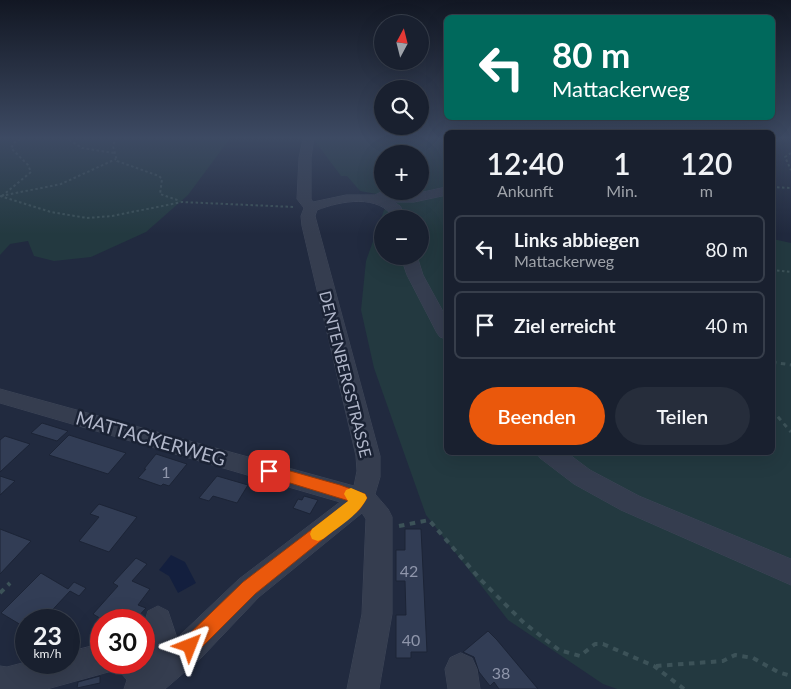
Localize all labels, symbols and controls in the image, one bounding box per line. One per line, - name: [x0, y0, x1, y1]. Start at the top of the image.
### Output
- north arrow: [374, 15, 429, 70]
- map controls: [374, 15, 429, 265]
- text: 80 m: [552, 33, 630, 75]
- icon: left: [469, 35, 534, 100]
- text: Mattackerweg: [552, 75, 690, 102]
- button: search: [374, 80, 429, 135]
- button: +: [374, 145, 429, 200]
- text: 12:40: [487, 145, 564, 181]
- text: 1: [613, 145, 631, 181]
- text: 120: [680, 145, 732, 181]
- text: Ankunft: [497, 181, 553, 200]
- text: Min.: [606, 181, 638, 200]
- text: m: [700, 181, 713, 200]
- button: −: [374, 210, 429, 265]
- text: Links abbiegen: [514, 228, 639, 251]
- icon: left: [471, 235, 499, 263]
- text: 80 m: [705, 238, 748, 261]
- text: Mattackerweg: [514, 251, 614, 270]
- street label: DENTENBERGSTRASSE: [316, 289, 376, 459]
- icon: arrive: [471, 311, 499, 339]
- text: Ziel erreicht: [514, 314, 616, 337]
- text: 40 m: [705, 314, 748, 337]
- button: Beenden: [469, 387, 605, 445]
- button: Teilen: [615, 387, 750, 445]
- street label: MATTACKERWEG: [73, 406, 229, 470]
- pin: [248, 450, 290, 492]
- icon: arrive: [255, 457, 283, 485]
- house number: 1: [161, 462, 171, 481]
- house number: 42: [400, 561, 418, 580]
- speed limit sign: 30: [90, 609, 155, 674]
- position arrow: [163, 619, 215, 671]
- text: 23: [33, 620, 62, 650]
- house number: 40: [402, 630, 420, 649]
- text: km/h: [33, 646, 62, 661]
- house number: 38: [492, 663, 510, 682]

